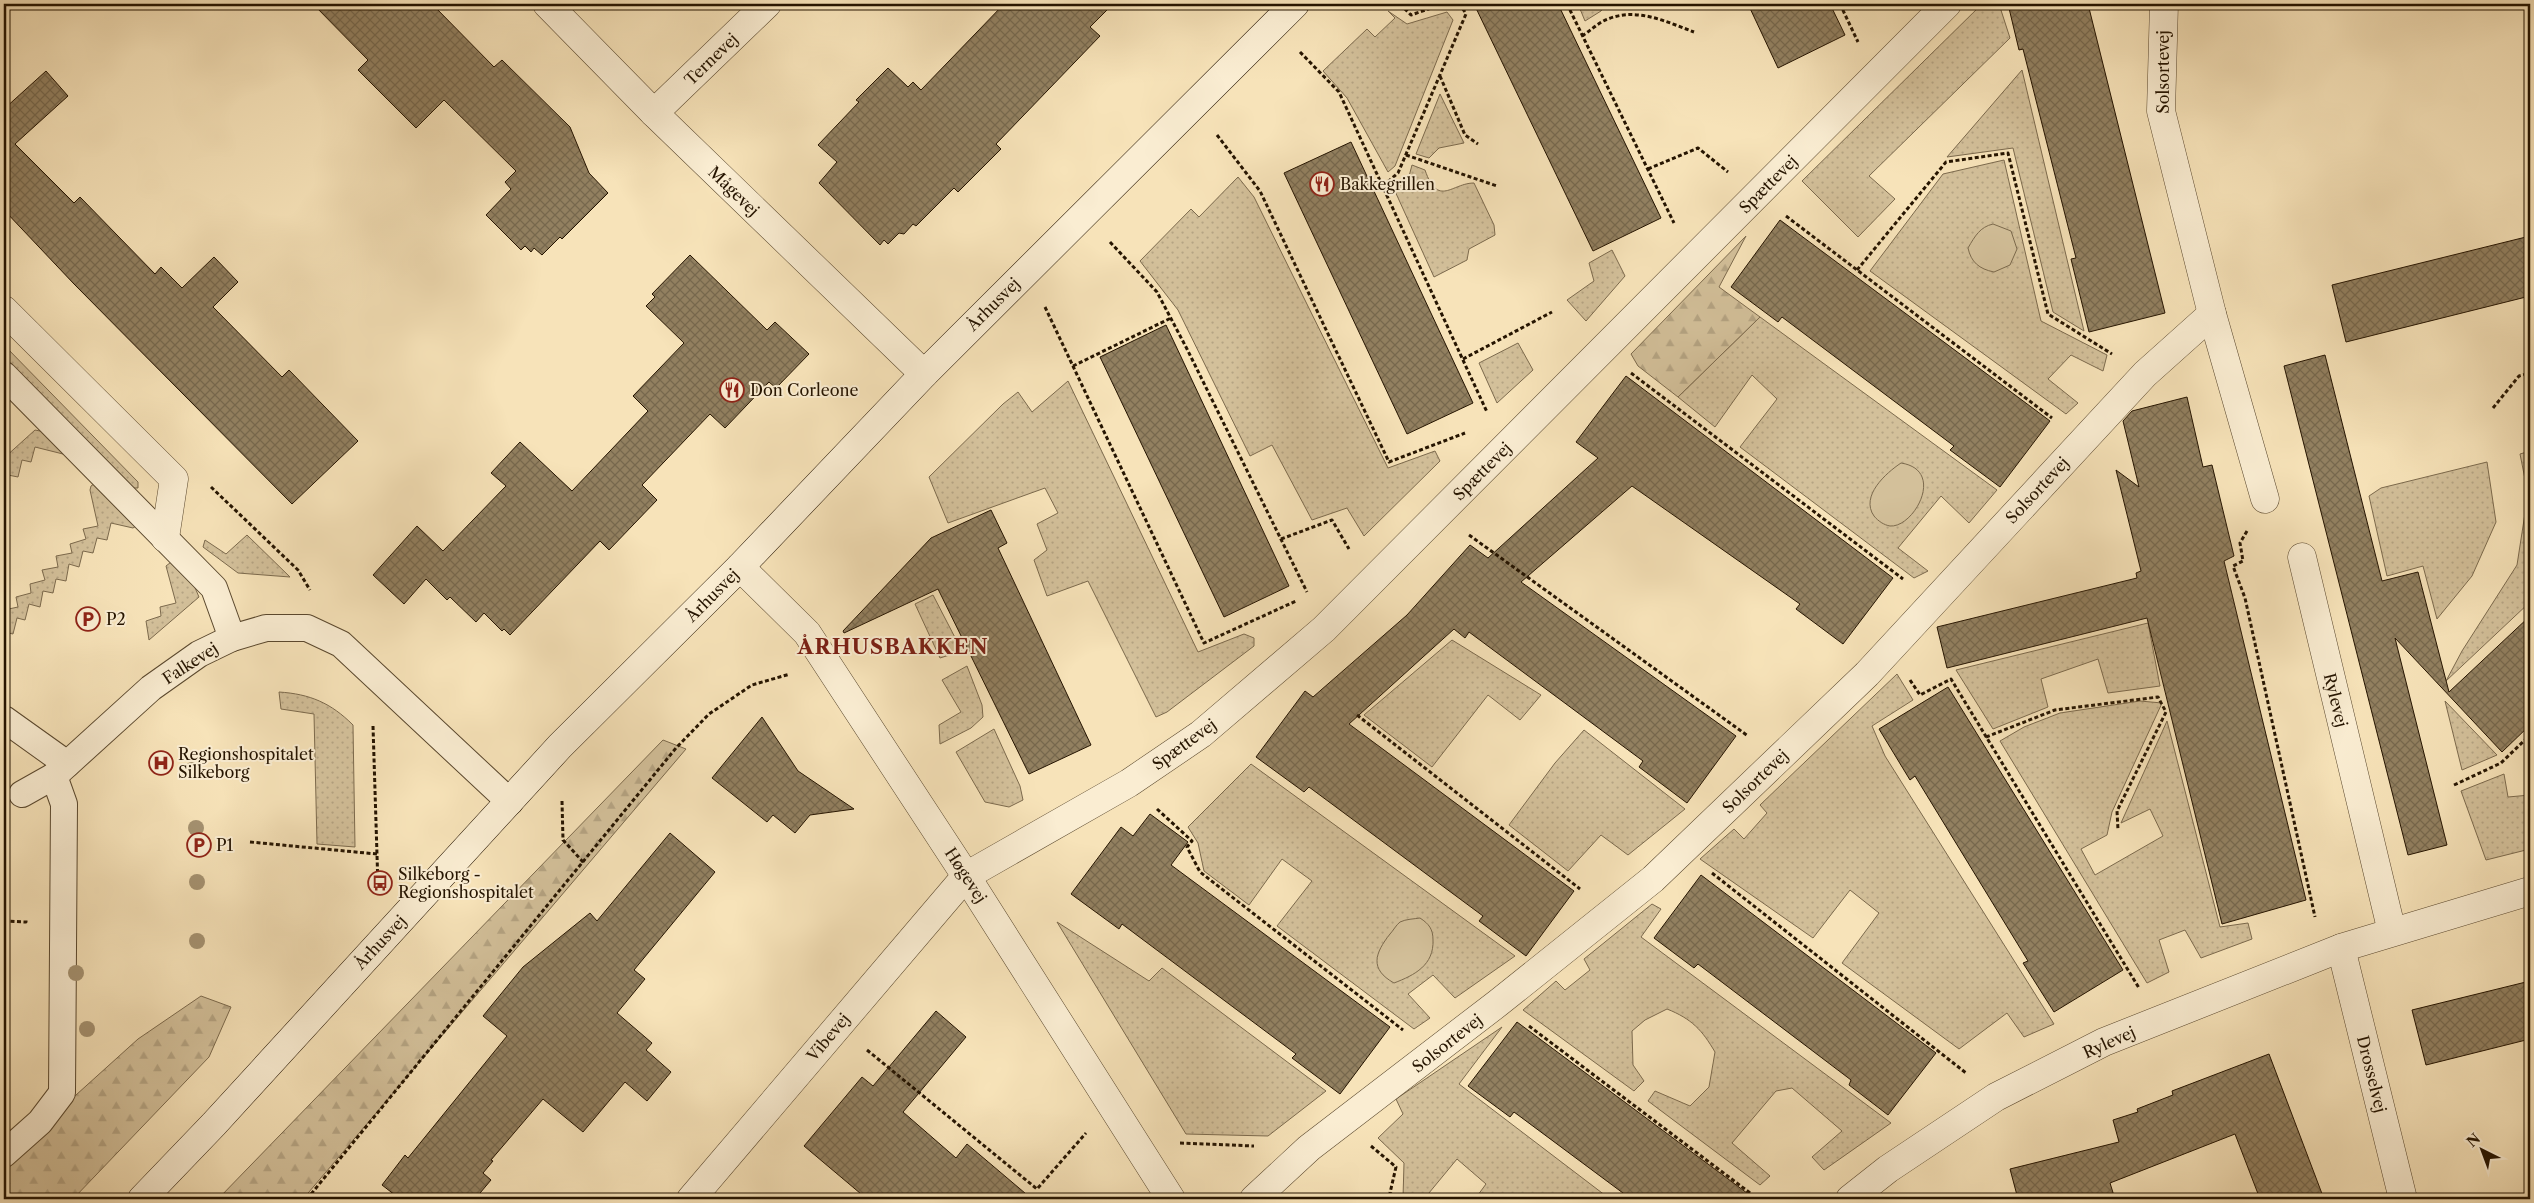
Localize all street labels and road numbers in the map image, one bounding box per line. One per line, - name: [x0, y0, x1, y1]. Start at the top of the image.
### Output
- street label: Ternevej: [680, 29, 742, 89]
- street label: Solsortevej: [2153, 30, 2173, 114]
- street label: Spættevej: [1735, 151, 1801, 217]
- street label: Mågevej: [704, 162, 764, 220]
- street label: Århusvej: [962, 273, 1024, 335]
- street label: Spættevej: [1449, 438, 1515, 504]
- street label: Solsortevej: [2001, 453, 2073, 527]
- street label: Århusvej: [681, 564, 743, 626]
- street label: Falkevej: [159, 638, 221, 688]
- street label: Rylevej: [2320, 671, 2352, 729]
- street label: Spættevej: [1148, 714, 1220, 774]
- street label: Solsortevej: [1718, 745, 1792, 817]
- street label: Høgevej: [941, 844, 991, 906]
- street label: Århusvej: [349, 911, 410, 974]
- street label: Vibevej: [802, 1009, 854, 1066]
- street label: Solsortevej: [1408, 1009, 1486, 1077]
- street label: Rylevej: [2080, 1022, 2138, 1062]
- street label: Drosselvej: [2353, 1033, 2391, 1115]

